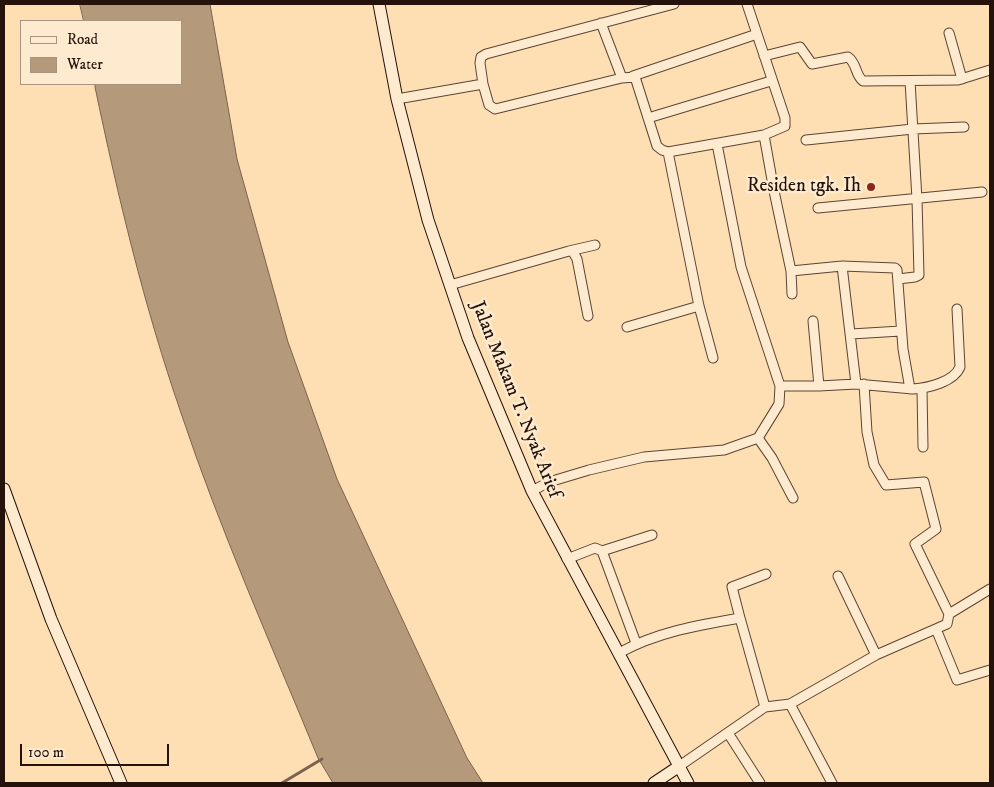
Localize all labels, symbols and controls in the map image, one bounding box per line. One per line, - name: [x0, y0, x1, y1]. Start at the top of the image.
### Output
- legend: [20, 20, 182, 85]
- text: Road: [67, 30, 98, 49]
- text: Water: [67, 55, 103, 74]
- place label: Residen tgk. Ih: [747, 176, 861, 198]
- marker: Residen tgk. Ih: [865, 181, 877, 193]
- street label: Jalan Makam T. Nyak Arief: [465, 298, 565, 502]
- scale bar: [22, 734, 171, 766]
- text: 100 m: [28, 743, 64, 762]

